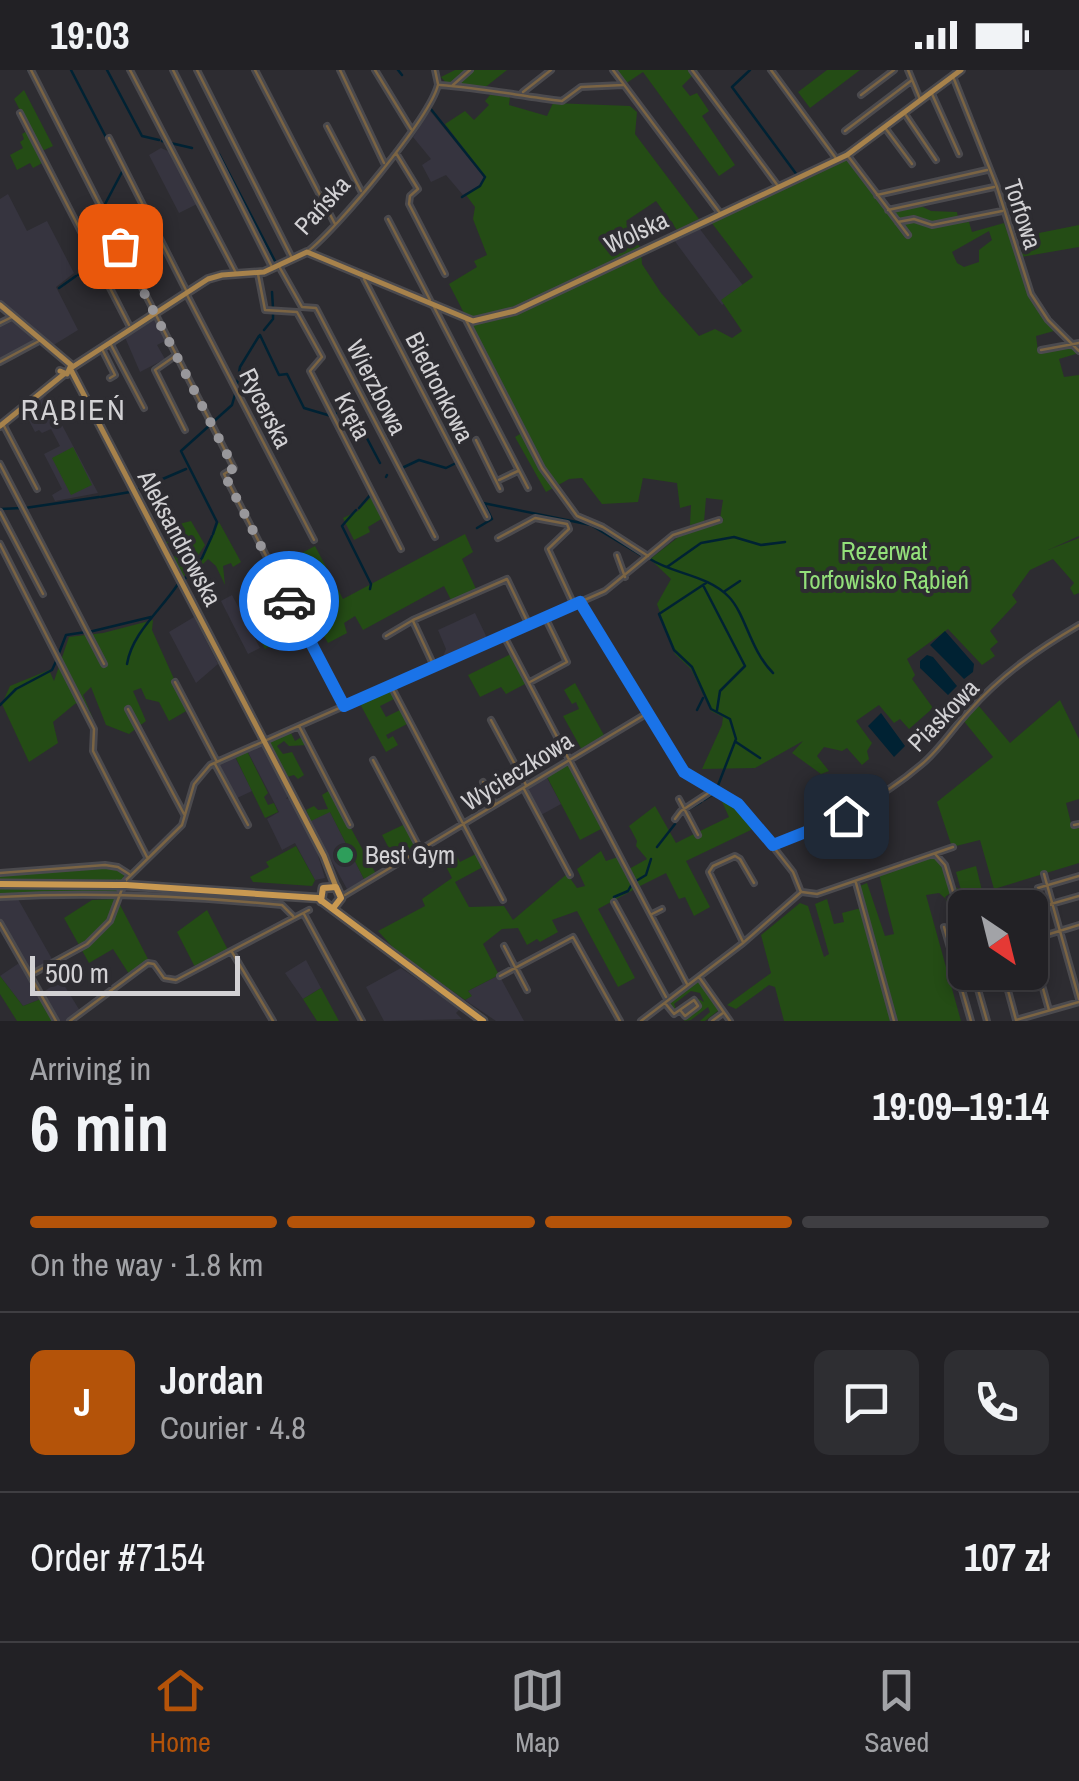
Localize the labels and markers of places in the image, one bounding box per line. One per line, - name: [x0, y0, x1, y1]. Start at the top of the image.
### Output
- pin: [78, 204, 163, 289]
- pin: [804, 774, 889, 859]
- place label: Best Gym: [365, 838, 455, 872]
- marker: Best Gym: [334, 844, 356, 866]

